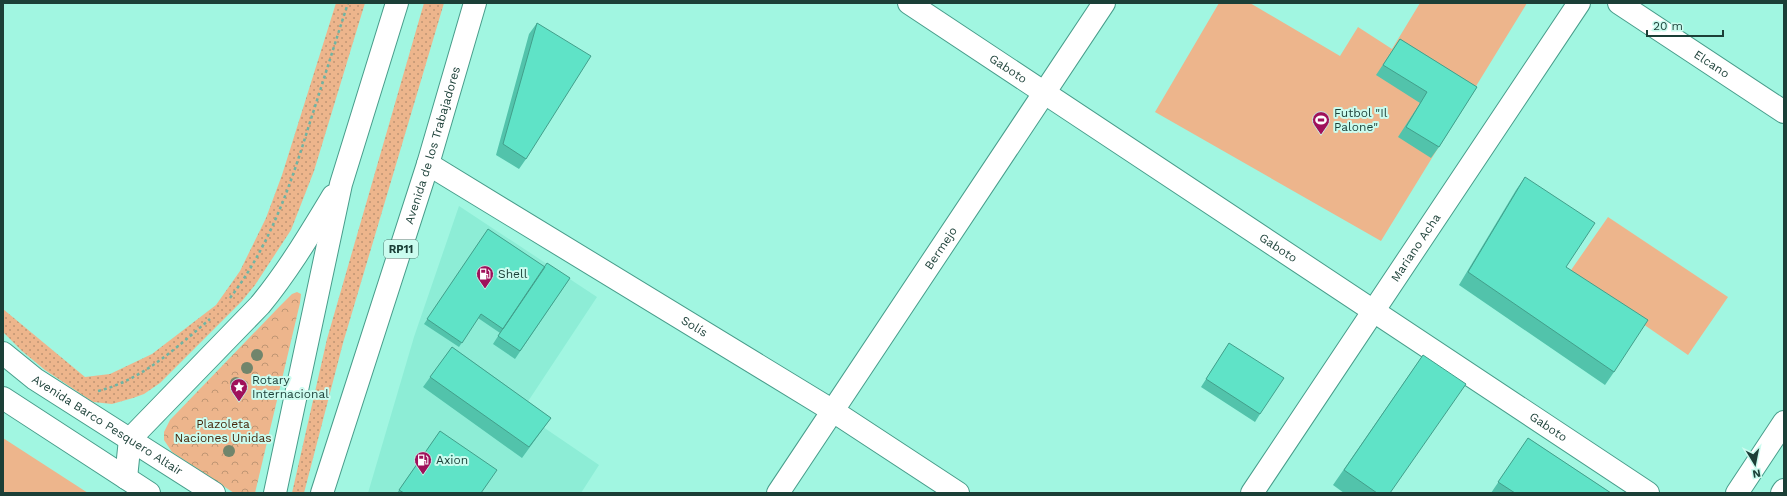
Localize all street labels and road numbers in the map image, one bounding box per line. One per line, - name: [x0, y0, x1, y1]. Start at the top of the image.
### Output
- street label: Elcano: [1691, 47, 1732, 81]
- street label: Gaboto: [987, 51, 1030, 86]
- street label: Avenida de los Trabajadores: [402, 65, 463, 226]
- street label: Mariano Acha: [1388, 211, 1444, 284]
- street label: Bermejo: [922, 224, 960, 272]
- street label: Gaboto: [1257, 230, 1300, 265]
- road number: RP11: [384, 240, 418, 258]
- street label: Solís: [679, 313, 710, 340]
- street label: Avenida Barco Pesquero Altair: [29, 372, 185, 478]
- street label: Gaboto: [1527, 409, 1570, 444]

